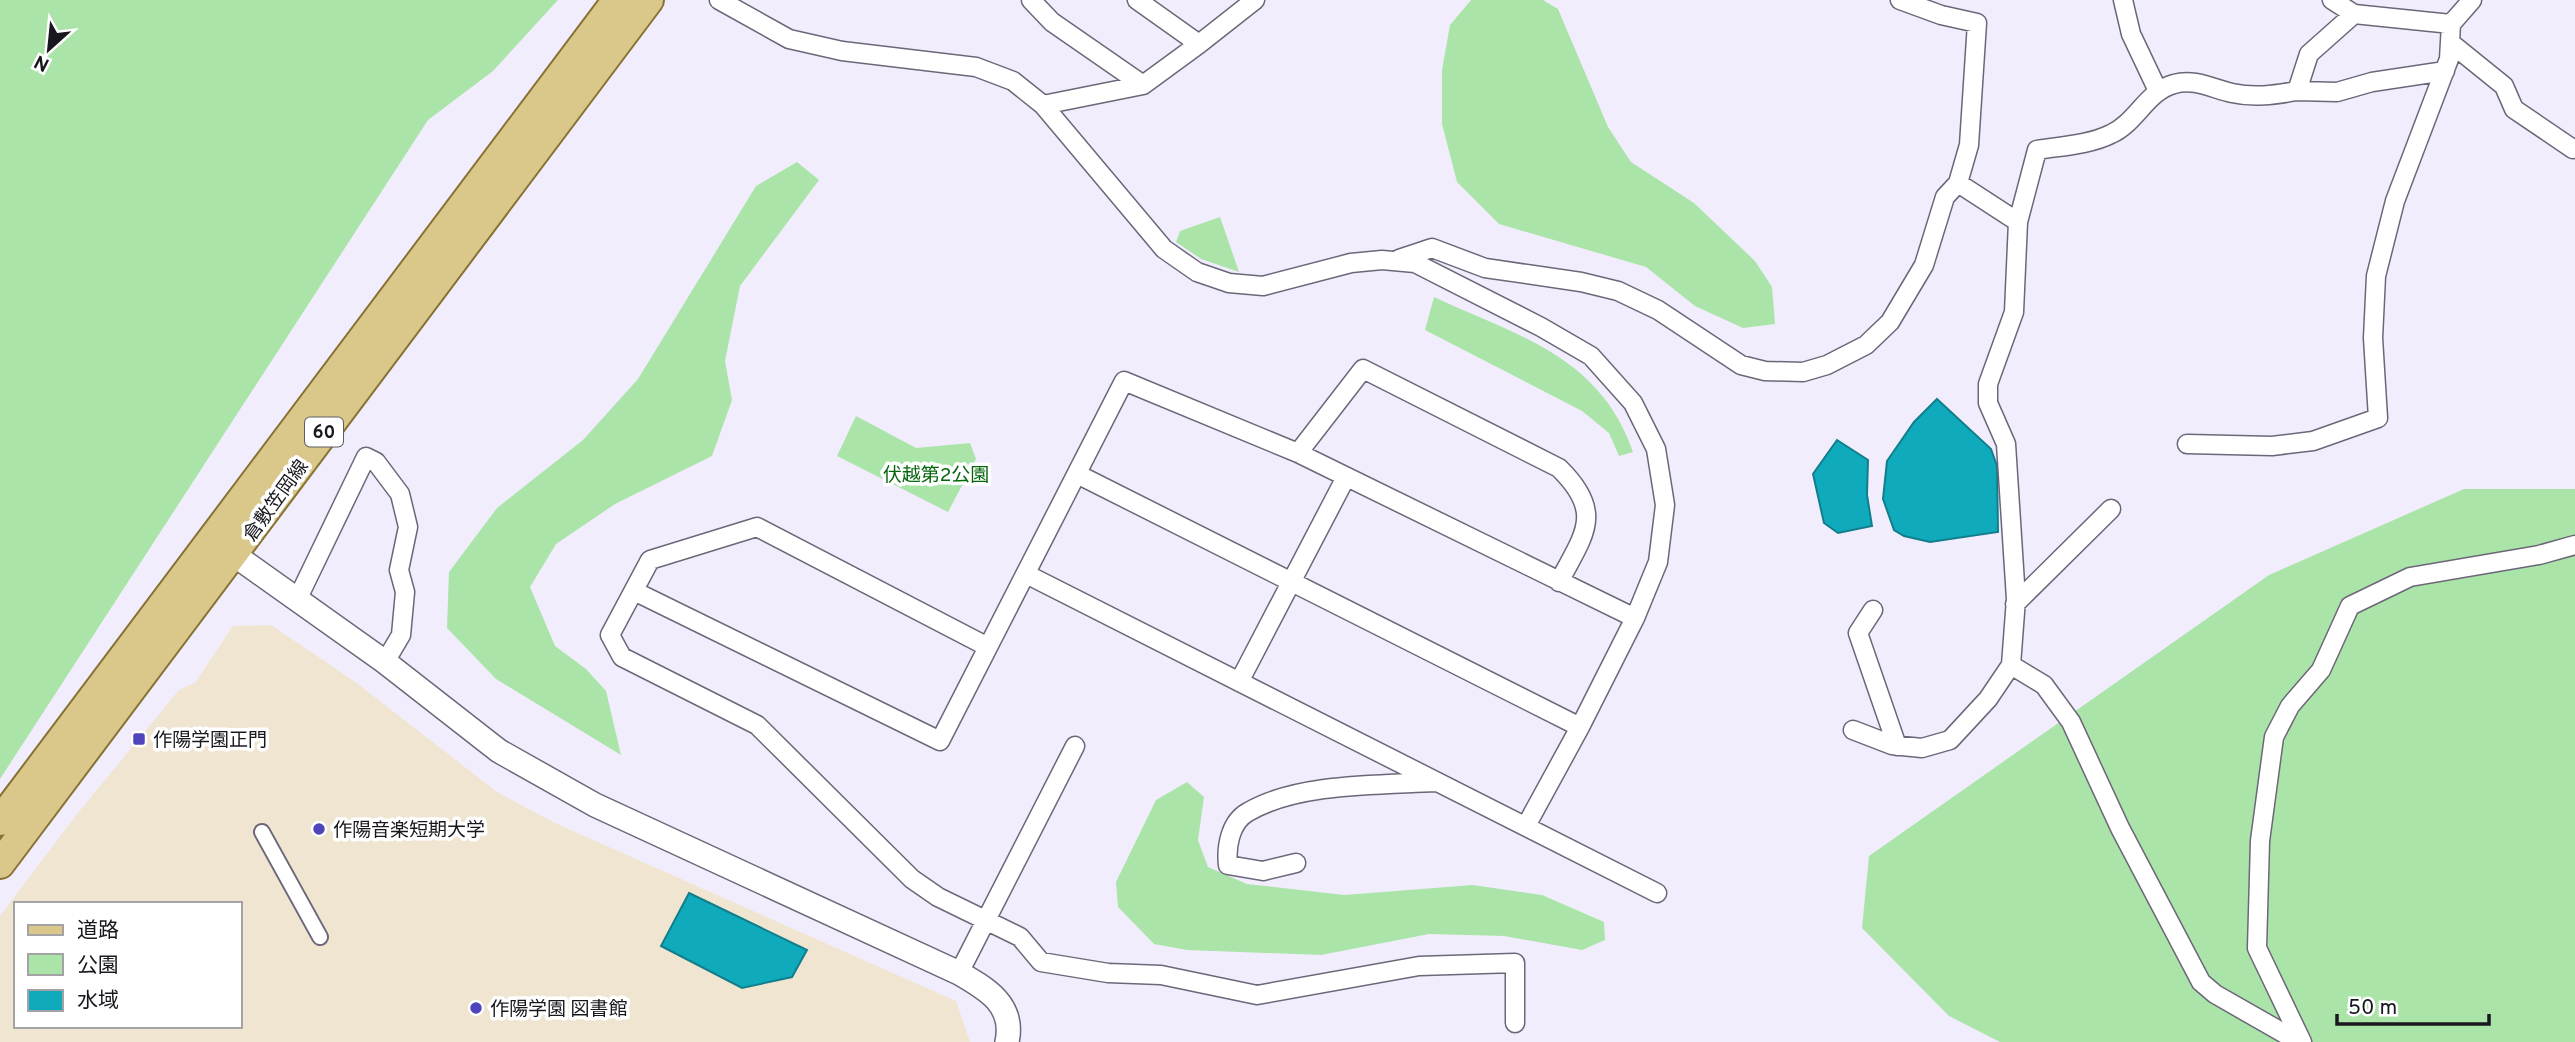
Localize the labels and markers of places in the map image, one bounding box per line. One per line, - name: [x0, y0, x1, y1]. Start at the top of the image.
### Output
- place label: 作陽学園正門: [153, 729, 267, 753]
- marker: 作陽学園正門: [131, 731, 147, 747]
- place label: 作陽音楽短期大学: [333, 819, 485, 843]
- marker: 作陽音楽短期大学: [311, 821, 327, 837]
- place label: 作陽学園 図書館: [490, 998, 627, 1022]
- marker: 作陽学園 図書館: [468, 1000, 484, 1016]

